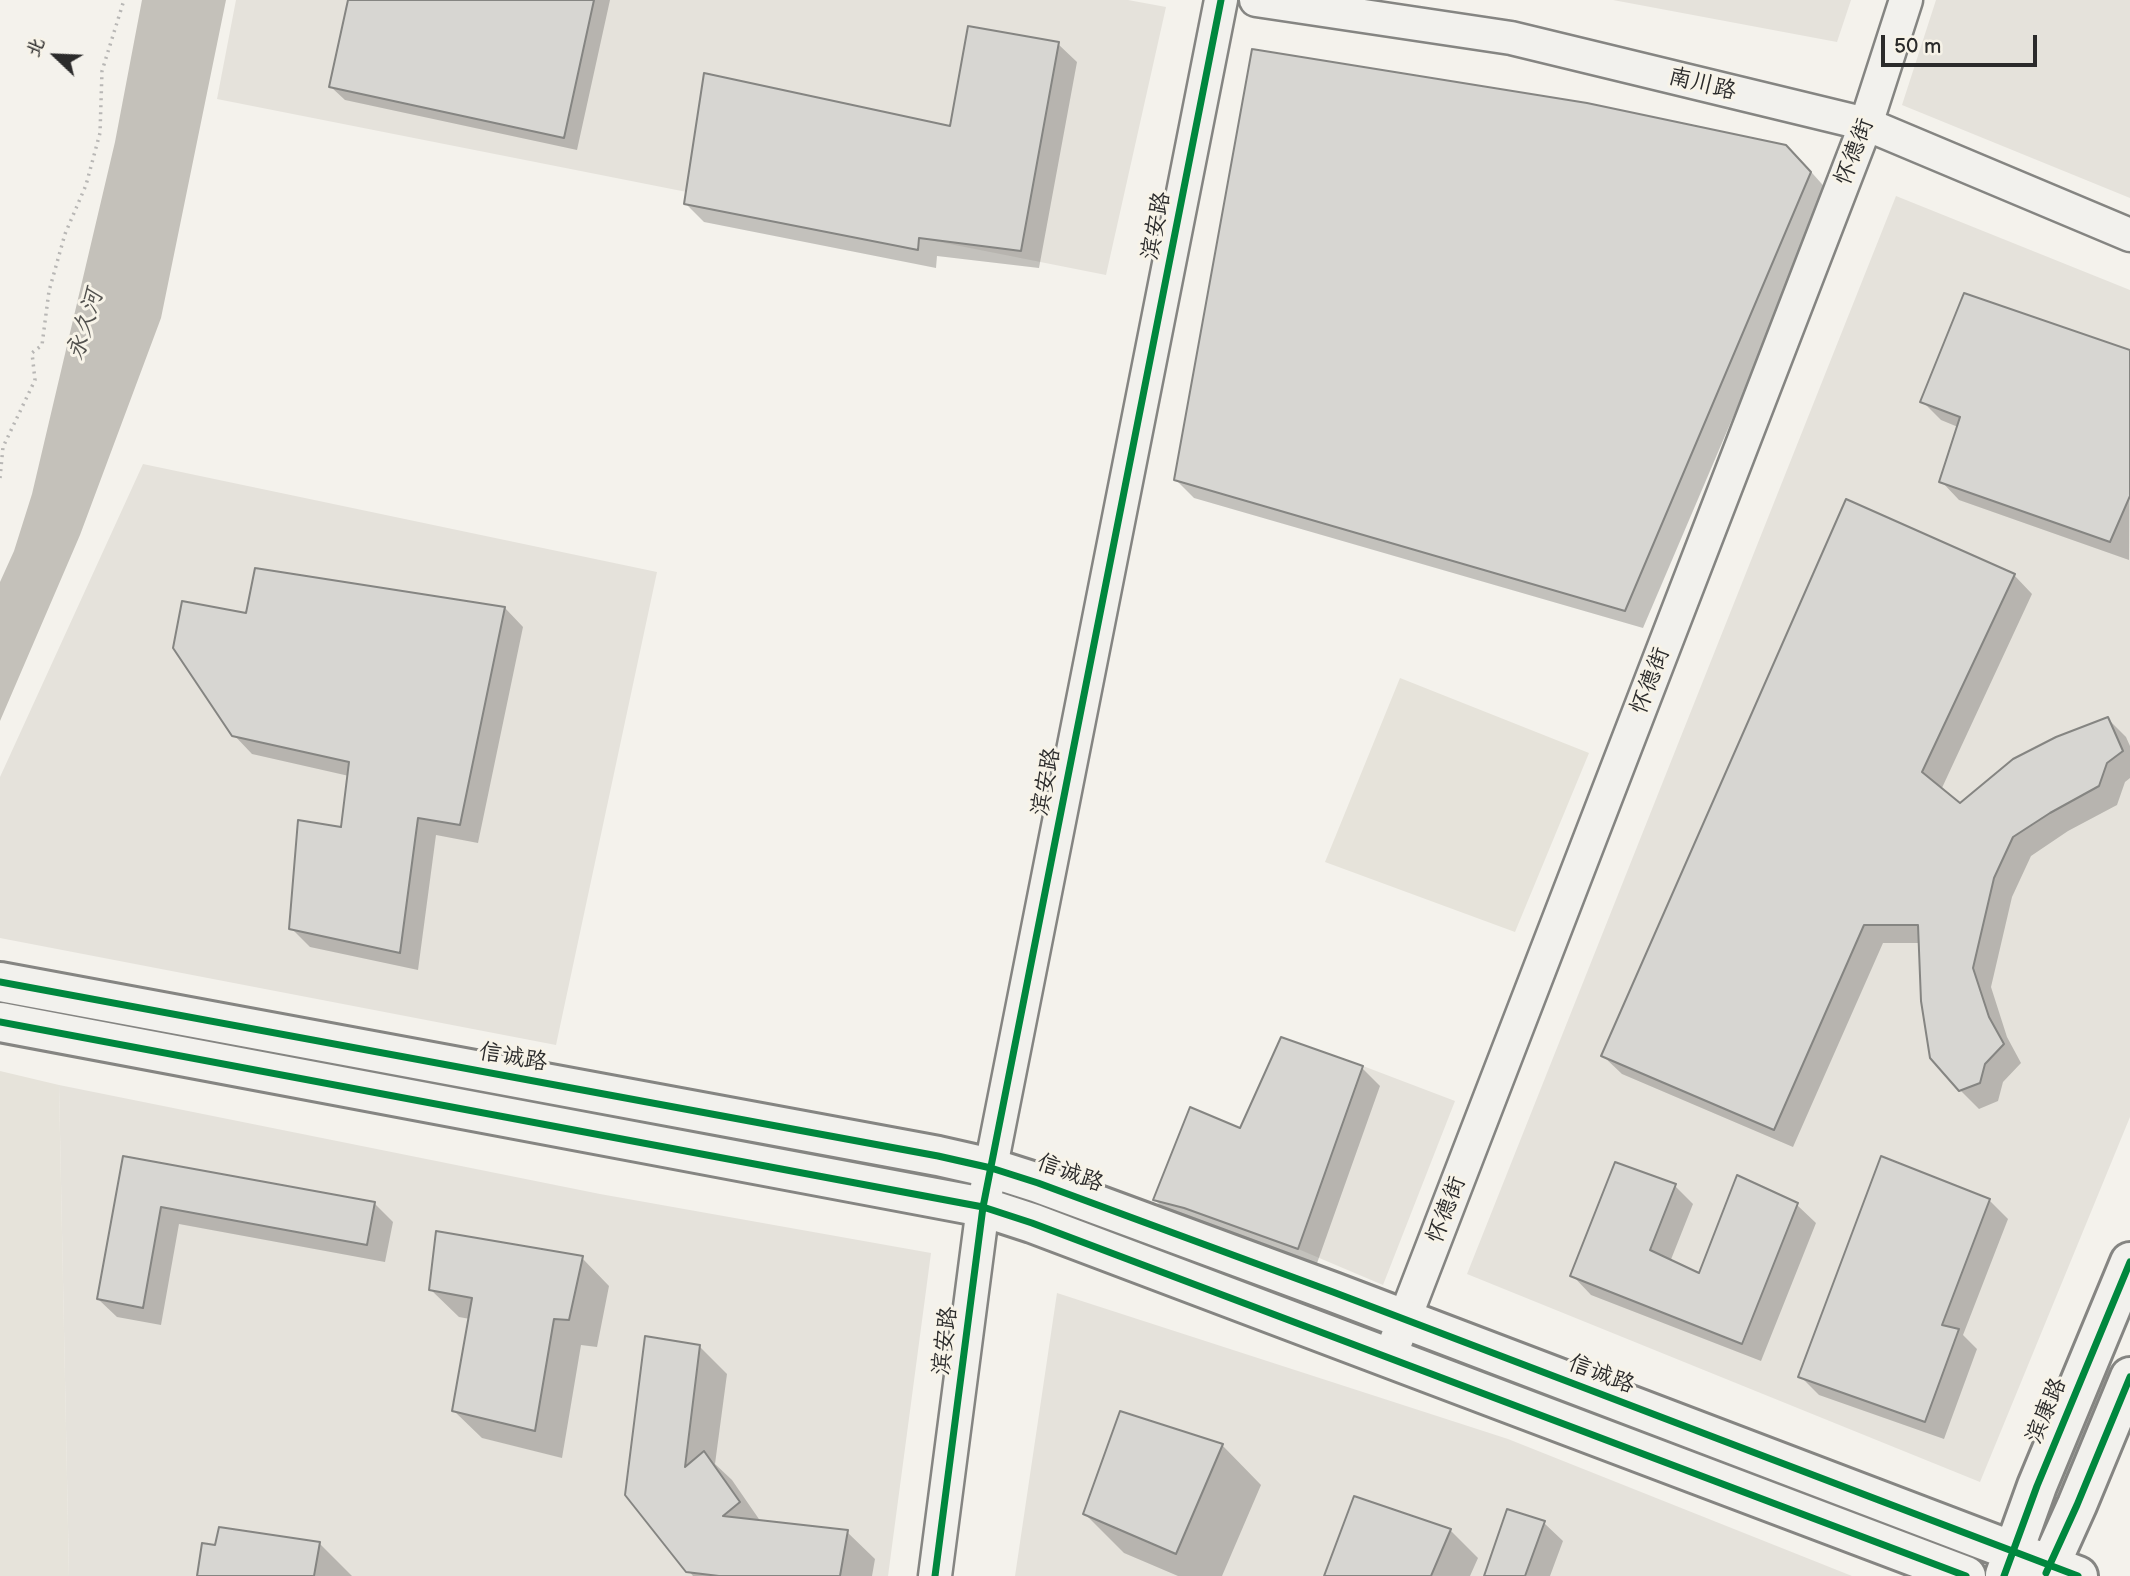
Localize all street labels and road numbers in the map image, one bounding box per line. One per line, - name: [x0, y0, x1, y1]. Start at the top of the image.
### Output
- street label: 南川路: [1665, 63, 1739, 107]
- street label: 怀德街: [1830, 115, 1880, 189]
- street label: 滨安路: [1137, 190, 1177, 262]
- street label: 怀德街: [1626, 644, 1676, 718]
- street label: 滨安路: [1027, 746, 1067, 818]
- street label: 信诚路: [477, 1038, 549, 1078]
- street label: 信诚路: [1033, 1149, 1107, 1199]
- street label: 怀德街: [1422, 1173, 1472, 1247]
- street label: 滨安路: [928, 1305, 964, 1377]
- street label: 信诚路: [1564, 1350, 1638, 1400]
- street label: 滨康路: [2021, 1374, 2073, 1448]

